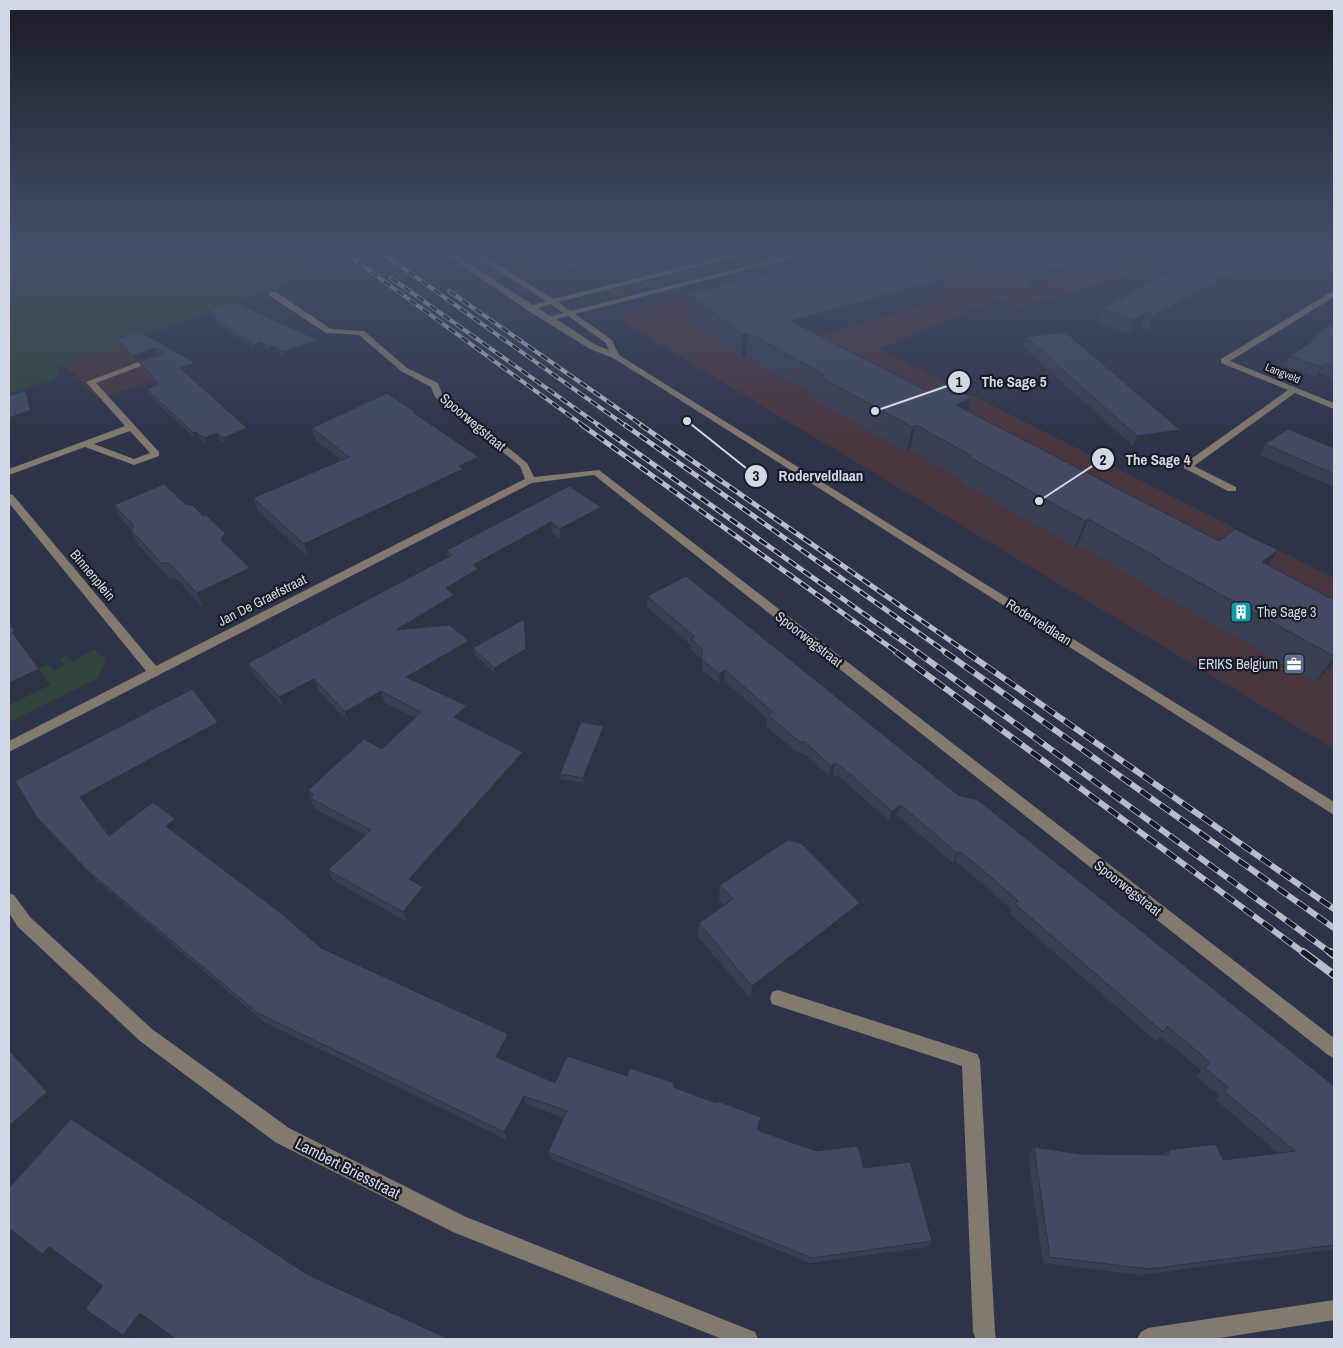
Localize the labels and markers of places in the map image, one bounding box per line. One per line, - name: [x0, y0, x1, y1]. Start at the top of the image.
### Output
- callout: The Sage 5: [946, 367, 1056, 397]
- callout: The Sage 4: [1091, 444, 1201, 474]
- callout: Roderveldlaan: [743, 461, 873, 491]
- building icon: The Sage 3: [1229, 600, 1253, 624]
- place label: The Sage 3: [1257, 603, 1316, 621]
- office icon: ERIKS Belgium: [1282, 652, 1306, 676]
- place label: ERIKS Belgium: [1198, 655, 1278, 673]

